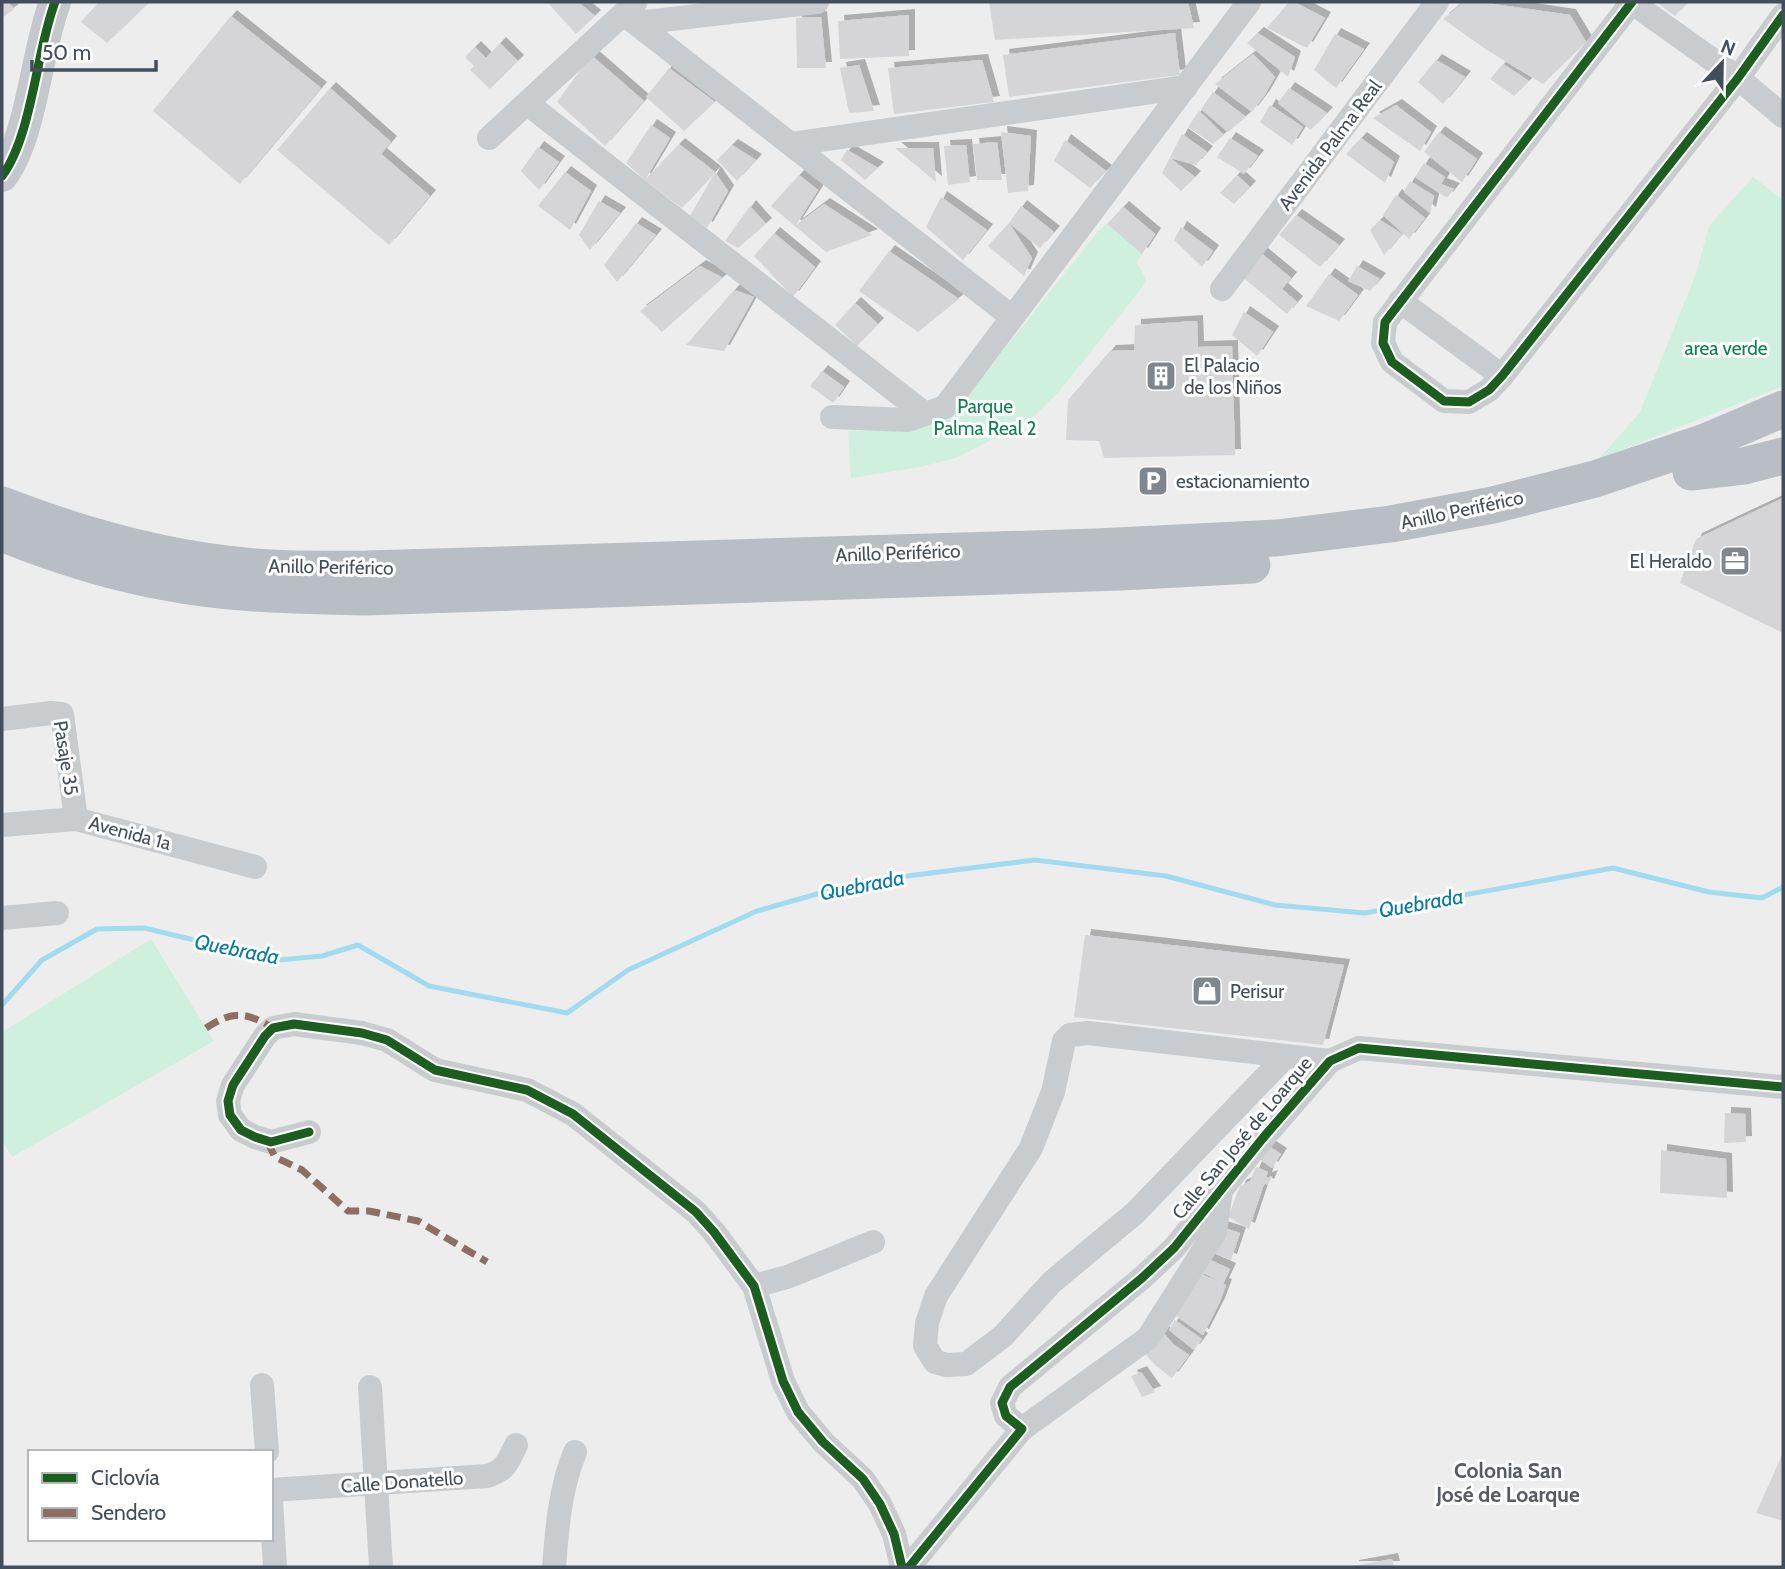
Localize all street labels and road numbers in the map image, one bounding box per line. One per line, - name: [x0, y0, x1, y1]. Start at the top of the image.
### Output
- street label: Avenida Palma Real: [1274, 75, 1387, 215]
- street label: Anillo Periférico: [1398, 486, 1526, 534]
- street label: Anillo Periférico: [835, 539, 961, 567]
- street label: Anillo Periférico: [268, 554, 394, 580]
- street label: Pasaje 35: [49, 719, 83, 797]
- street label: Avenida 1a: [87, 811, 173, 855]
- street label: Calle San José de Loarque: [1167, 1052, 1317, 1224]
- street label: Calle Donatello: [340, 1466, 464, 1498]

